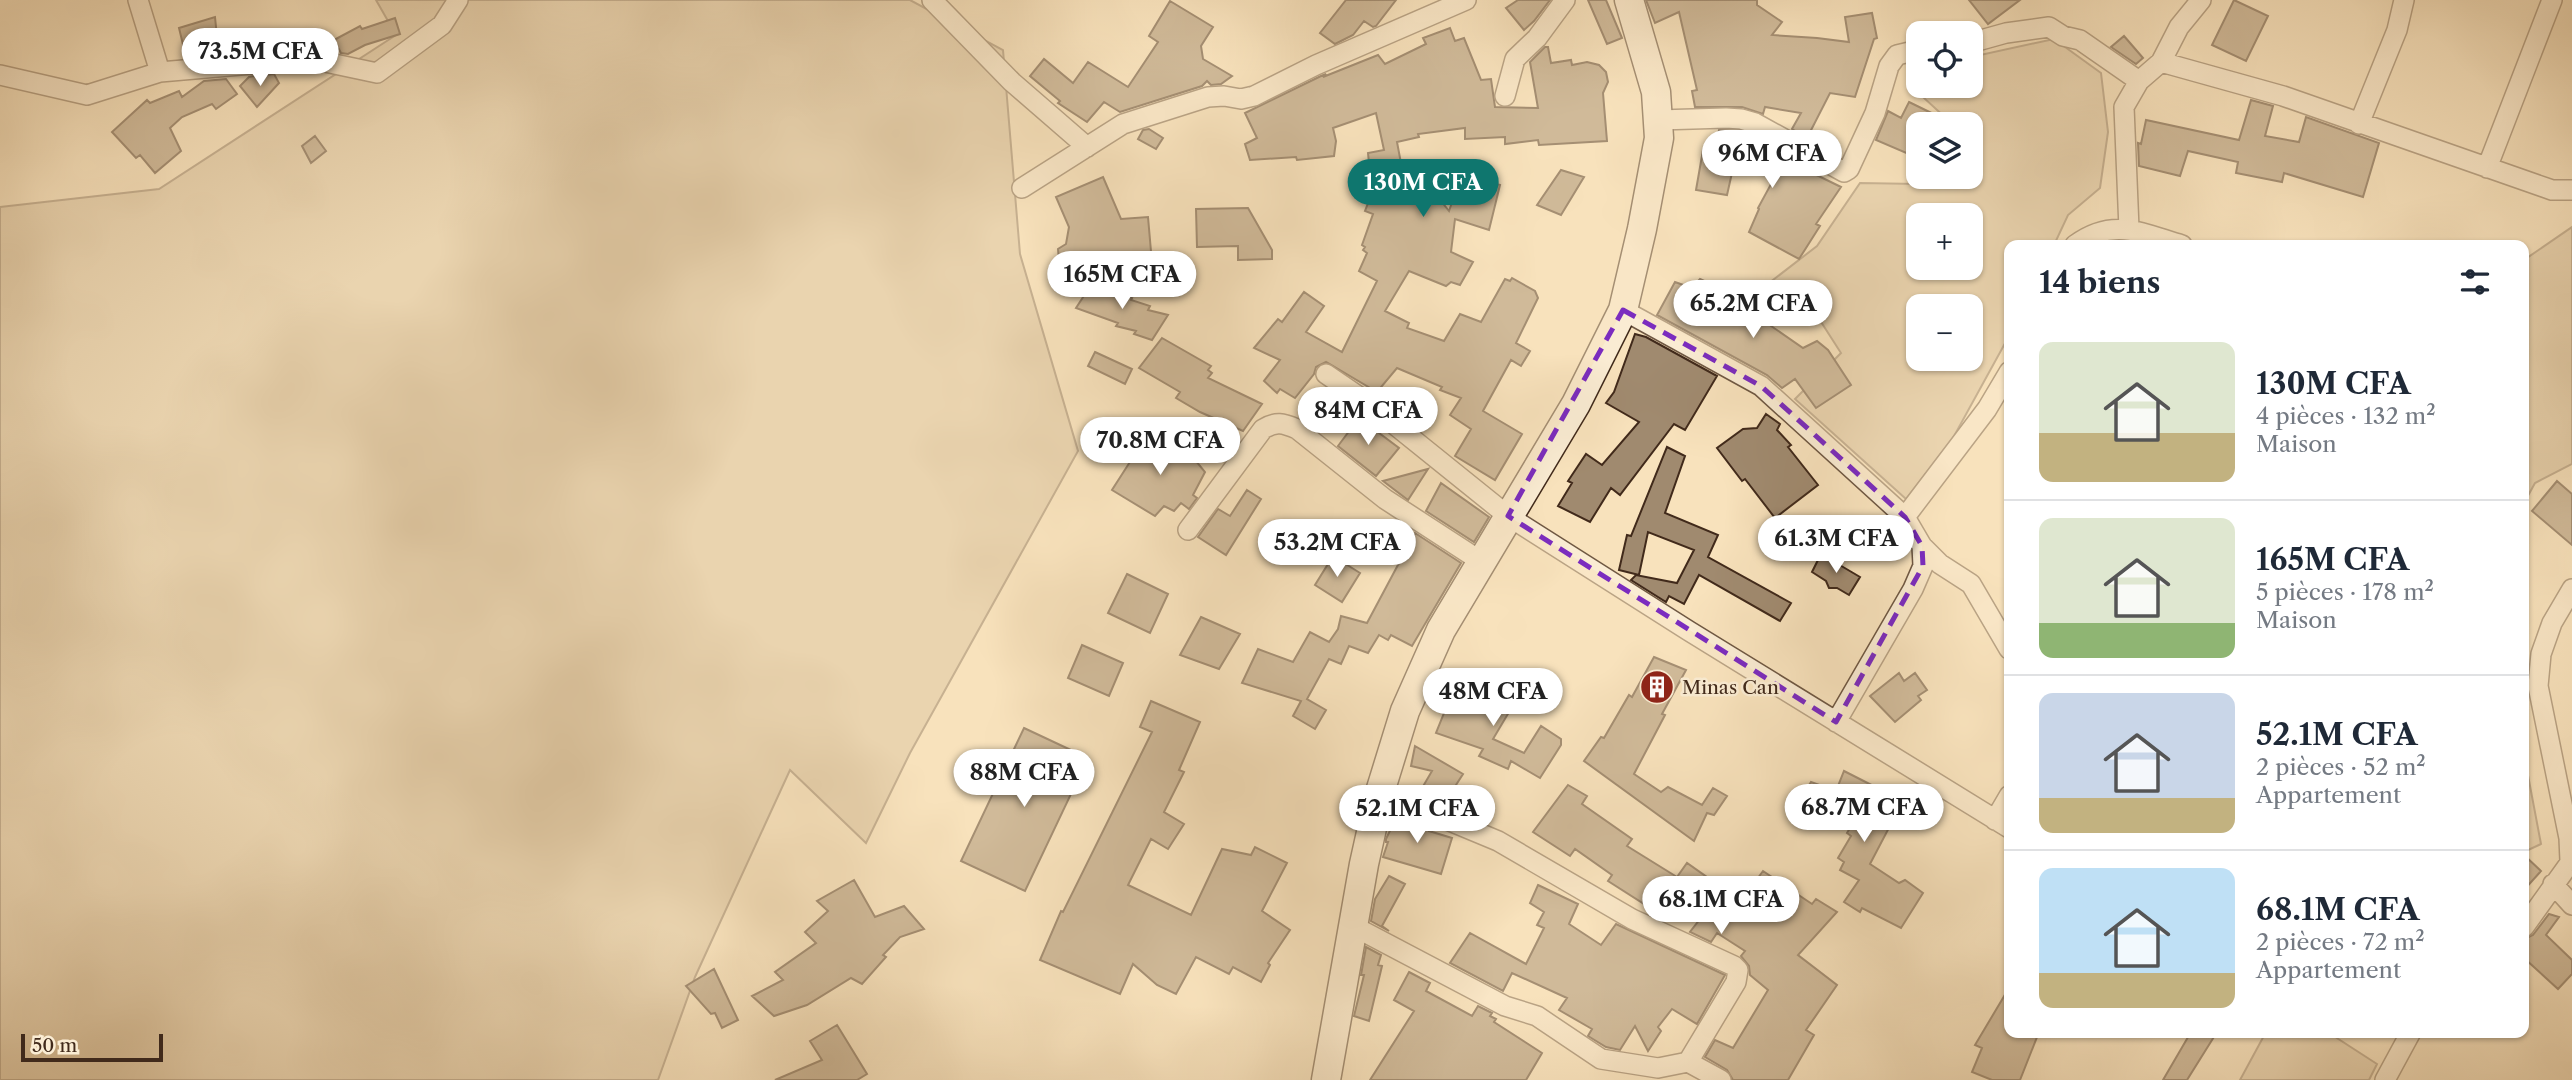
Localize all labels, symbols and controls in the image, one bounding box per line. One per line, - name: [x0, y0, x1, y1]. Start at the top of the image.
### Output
- map controls: [1906, 21, 1983, 371]
- button: locate: [1906, 21, 1983, 98]
- pin: 73.5M CFA: [180, 28, 340, 88]
- text: 73.5M CFA: [198, 37, 322, 65]
- button: layers: [1906, 112, 1983, 189]
- pin: 96M CFA: [1707, 130, 1837, 190]
- text: 96M CFA: [1718, 139, 1826, 167]
- pin: 130M CFA: [1351, 160, 1495, 219]
- text: 130M CFA: [1364, 168, 1482, 196]
- button: +: [1906, 203, 1983, 280]
- pin: 165M CFA: [1050, 252, 1194, 311]
- text: 165M CFA: [1063, 260, 1181, 288]
- icon: filters: [2456, 263, 2494, 301]
- text: 14 biens: [2039, 264, 2160, 301]
- pin: 65.2M CFA: [1673, 280, 1833, 340]
- text: 65.2M CFA: [1689, 289, 1817, 317]
- button: −: [1906, 294, 1983, 371]
- text: 130M CFA: [2256, 365, 2411, 402]
- icon: home: [2095, 370, 2179, 454]
- pin: 84M CFA: [1303, 388, 1433, 447]
- text: 84M CFA: [1314, 396, 1422, 424]
- text: 4 pièces · 132 m²: [2256, 402, 2436, 430]
- pin: 70.8M CFA: [1080, 418, 1240, 477]
- text: 70.8M CFA: [1096, 426, 1224, 454]
- text: Maison: [2256, 430, 2337, 458]
- pin: 61.3M CFA: [1756, 516, 1916, 575]
- pin: 53.2M CFA: [1257, 520, 1417, 579]
- text: 61.3M CFA: [1774, 524, 1898, 552]
- text: 53.2M CFA: [1274, 528, 1400, 556]
- text: 165M CFA: [2256, 541, 2409, 578]
- icon: home: [2095, 546, 2179, 630]
- text: 5 pièces · 178 m²: [2256, 578, 2434, 606]
- text: Maison: [2256, 606, 2337, 634]
- pin: 48M CFA: [1428, 668, 1558, 728]
- building icon: Minas Can: [1638, 668, 1676, 706]
- place label: Minas Can: [1682, 676, 1779, 699]
- text: 48M CFA: [1439, 677, 1547, 705]
- text: 52.1M CFA: [2256, 716, 2417, 753]
- icon: home: [2095, 721, 2179, 805]
- pin: 88M CFA: [959, 750, 1089, 809]
- text: 2 pièces · 52 m²: [2256, 753, 2426, 781]
- text: 88M CFA: [970, 758, 1079, 786]
- text: Appartement: [2256, 781, 2401, 809]
- pin: 68.7M CFA: [1784, 784, 1944, 844]
- pin: 52.1M CFA: [1337, 786, 1497, 845]
- text: 68.7M CFA: [1801, 793, 1927, 821]
- text: 52.1M CFA: [1355, 794, 1479, 822]
- pin: 68.1M CFA: [1641, 876, 1801, 936]
- text: 68.1M CFA: [1658, 885, 1784, 913]
- text: 68.1M CFA: [2256, 891, 2419, 928]
- icon: home: [2095, 896, 2179, 980]
- text: 2 pièces · 72 m²: [2256, 928, 2425, 956]
- text: Appartement: [2256, 956, 2401, 984]
- scale bar: [21, 1031, 163, 1063]
- text: 50 m: [32, 1034, 77, 1057]

